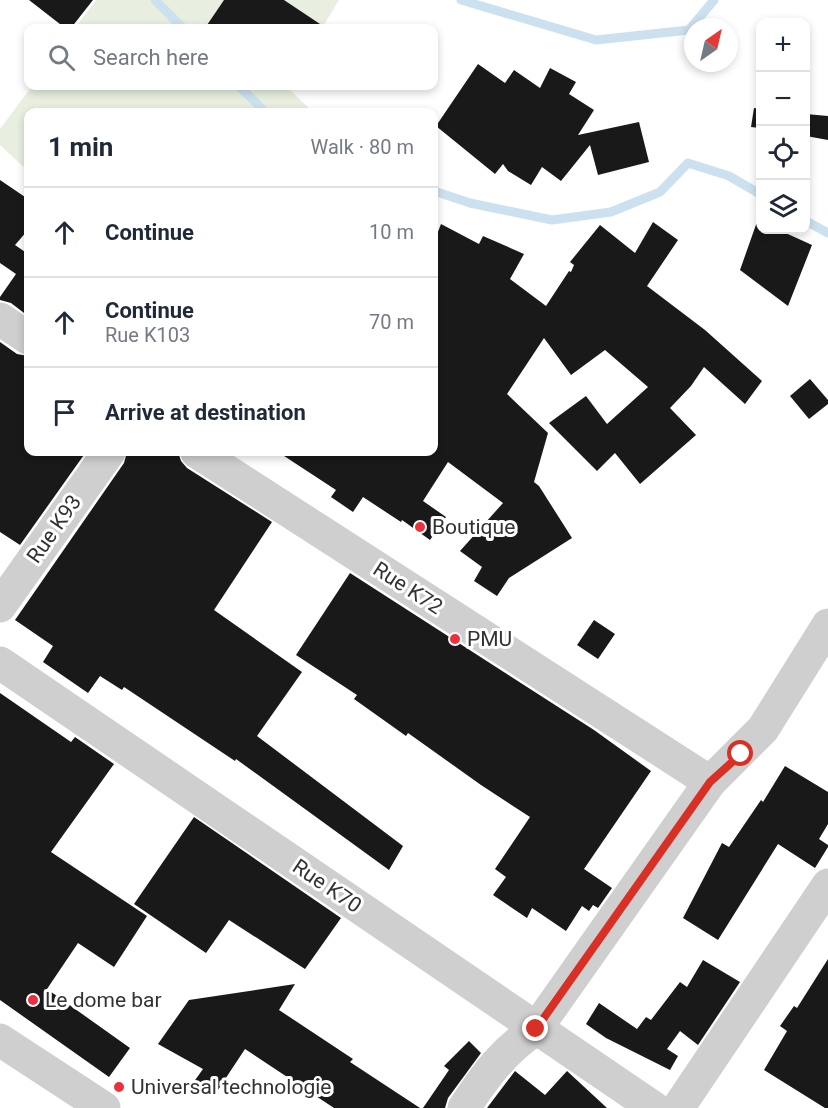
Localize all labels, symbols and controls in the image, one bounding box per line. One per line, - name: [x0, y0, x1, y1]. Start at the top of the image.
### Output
- north arrow: [684, 18, 738, 72]
- map controls: [756, 18, 810, 234]
- button: +: [756, 18, 810, 72]
- search box: [24, 24, 438, 90]
- icon: search: [45, 41, 78, 74]
- text: Search here: [93, 45, 209, 70]
- button: −: [756, 72, 810, 126]
- button: locate: [756, 126, 810, 180]
- text: 1 min: [48, 132, 113, 162]
- text: Walk · 80 m: [311, 135, 414, 159]
- button: layers: [756, 180, 810, 234]
- icon: ahead: [48, 216, 81, 249]
- text: Continue: [105, 220, 194, 245]
- text: 10 m: [369, 220, 414, 244]
- text: Continue: [105, 298, 194, 323]
- icon: ahead: [48, 306, 81, 339]
- text: 70 m: [369, 310, 414, 334]
- text: Rue K103: [105, 323, 190, 347]
- icon: arrive: [48, 396, 81, 429]
- text: Arrive at destination: [105, 400, 306, 425]
- street label: Rue K93: [22, 490, 86, 568]
- place label: Boutique: [432, 515, 515, 539]
- marker: Boutique: [413, 520, 427, 534]
- street label: Rue K72: [369, 557, 447, 619]
- place label: PMU: [467, 627, 512, 651]
- marker: PMU: [448, 632, 462, 646]
- route start: [727, 740, 753, 766]
- street label: Rue K70: [288, 854, 366, 918]
- place label: Le dome bar: [45, 988, 162, 1012]
- marker: Le dome bar: [26, 993, 40, 1007]
- route end: [522, 1015, 548, 1041]
- place label: Universal technologie: [131, 1075, 331, 1099]
- marker: Universal technologie: [112, 1080, 126, 1094]

